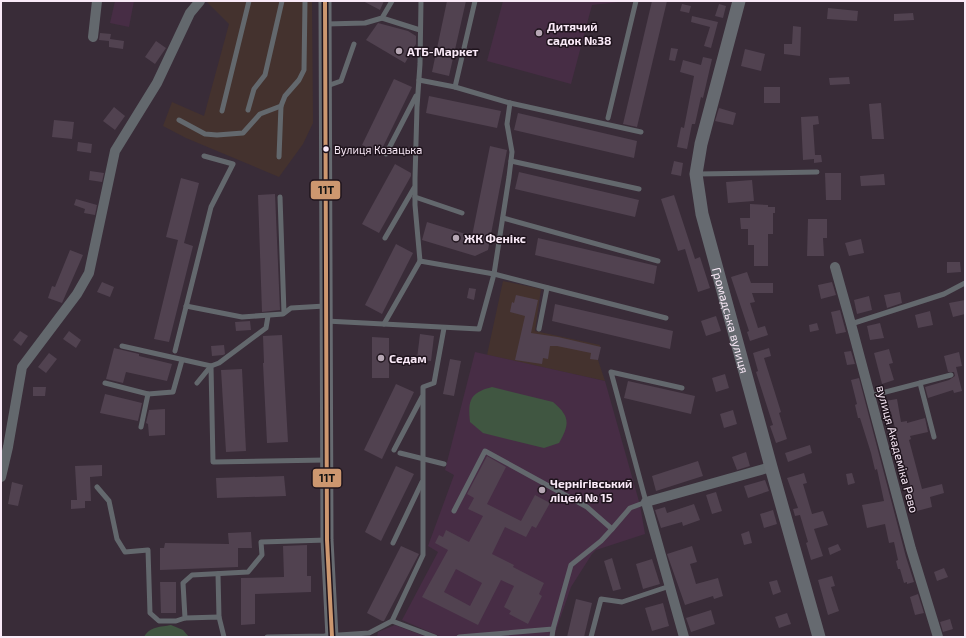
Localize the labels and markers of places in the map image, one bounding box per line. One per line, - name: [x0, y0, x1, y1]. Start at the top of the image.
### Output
- place label: Дитячий садок №38: [547, 19, 612, 47]
- marker: Дитячий садок №38: [534, 28, 544, 38]
- place label: АТБ-Маркет: [407, 44, 479, 58]
- marker: АТБ-Маркет: [394, 46, 404, 56]
- place label: Вулиця Козацька: [334, 143, 422, 157]
- marker: Вулиця Козацька: [321, 144, 331, 154]
- place label: ЖК Фенікс: [464, 231, 526, 245]
- marker: ЖК Фенікс: [451, 233, 461, 243]
- place label: Седам: [389, 351, 427, 365]
- marker: Седам: [376, 353, 386, 363]
- place label: Чернігівський ліцей № 15: [550, 476, 632, 504]
- marker: Чернігівський ліцей № 15: [537, 485, 547, 495]

